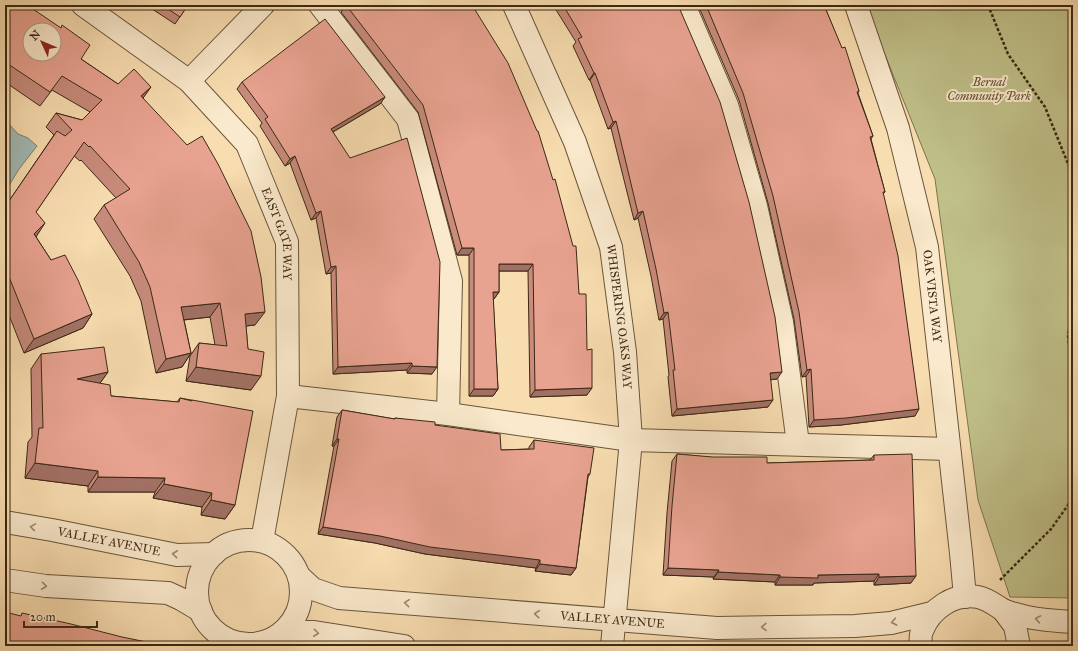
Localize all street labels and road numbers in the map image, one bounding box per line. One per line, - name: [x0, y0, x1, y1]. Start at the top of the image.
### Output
- street label: EAST GATE WAY: [258, 185, 294, 281]
- street label: WHISPERING OAKS WAY: [604, 243, 635, 390]
- street label: OAK VISTA WAY: [920, 249, 945, 344]
- street label: VALLEY AVENUE: [56, 524, 162, 559]
- street label: VALLEY AVENUE: [559, 609, 666, 631]

